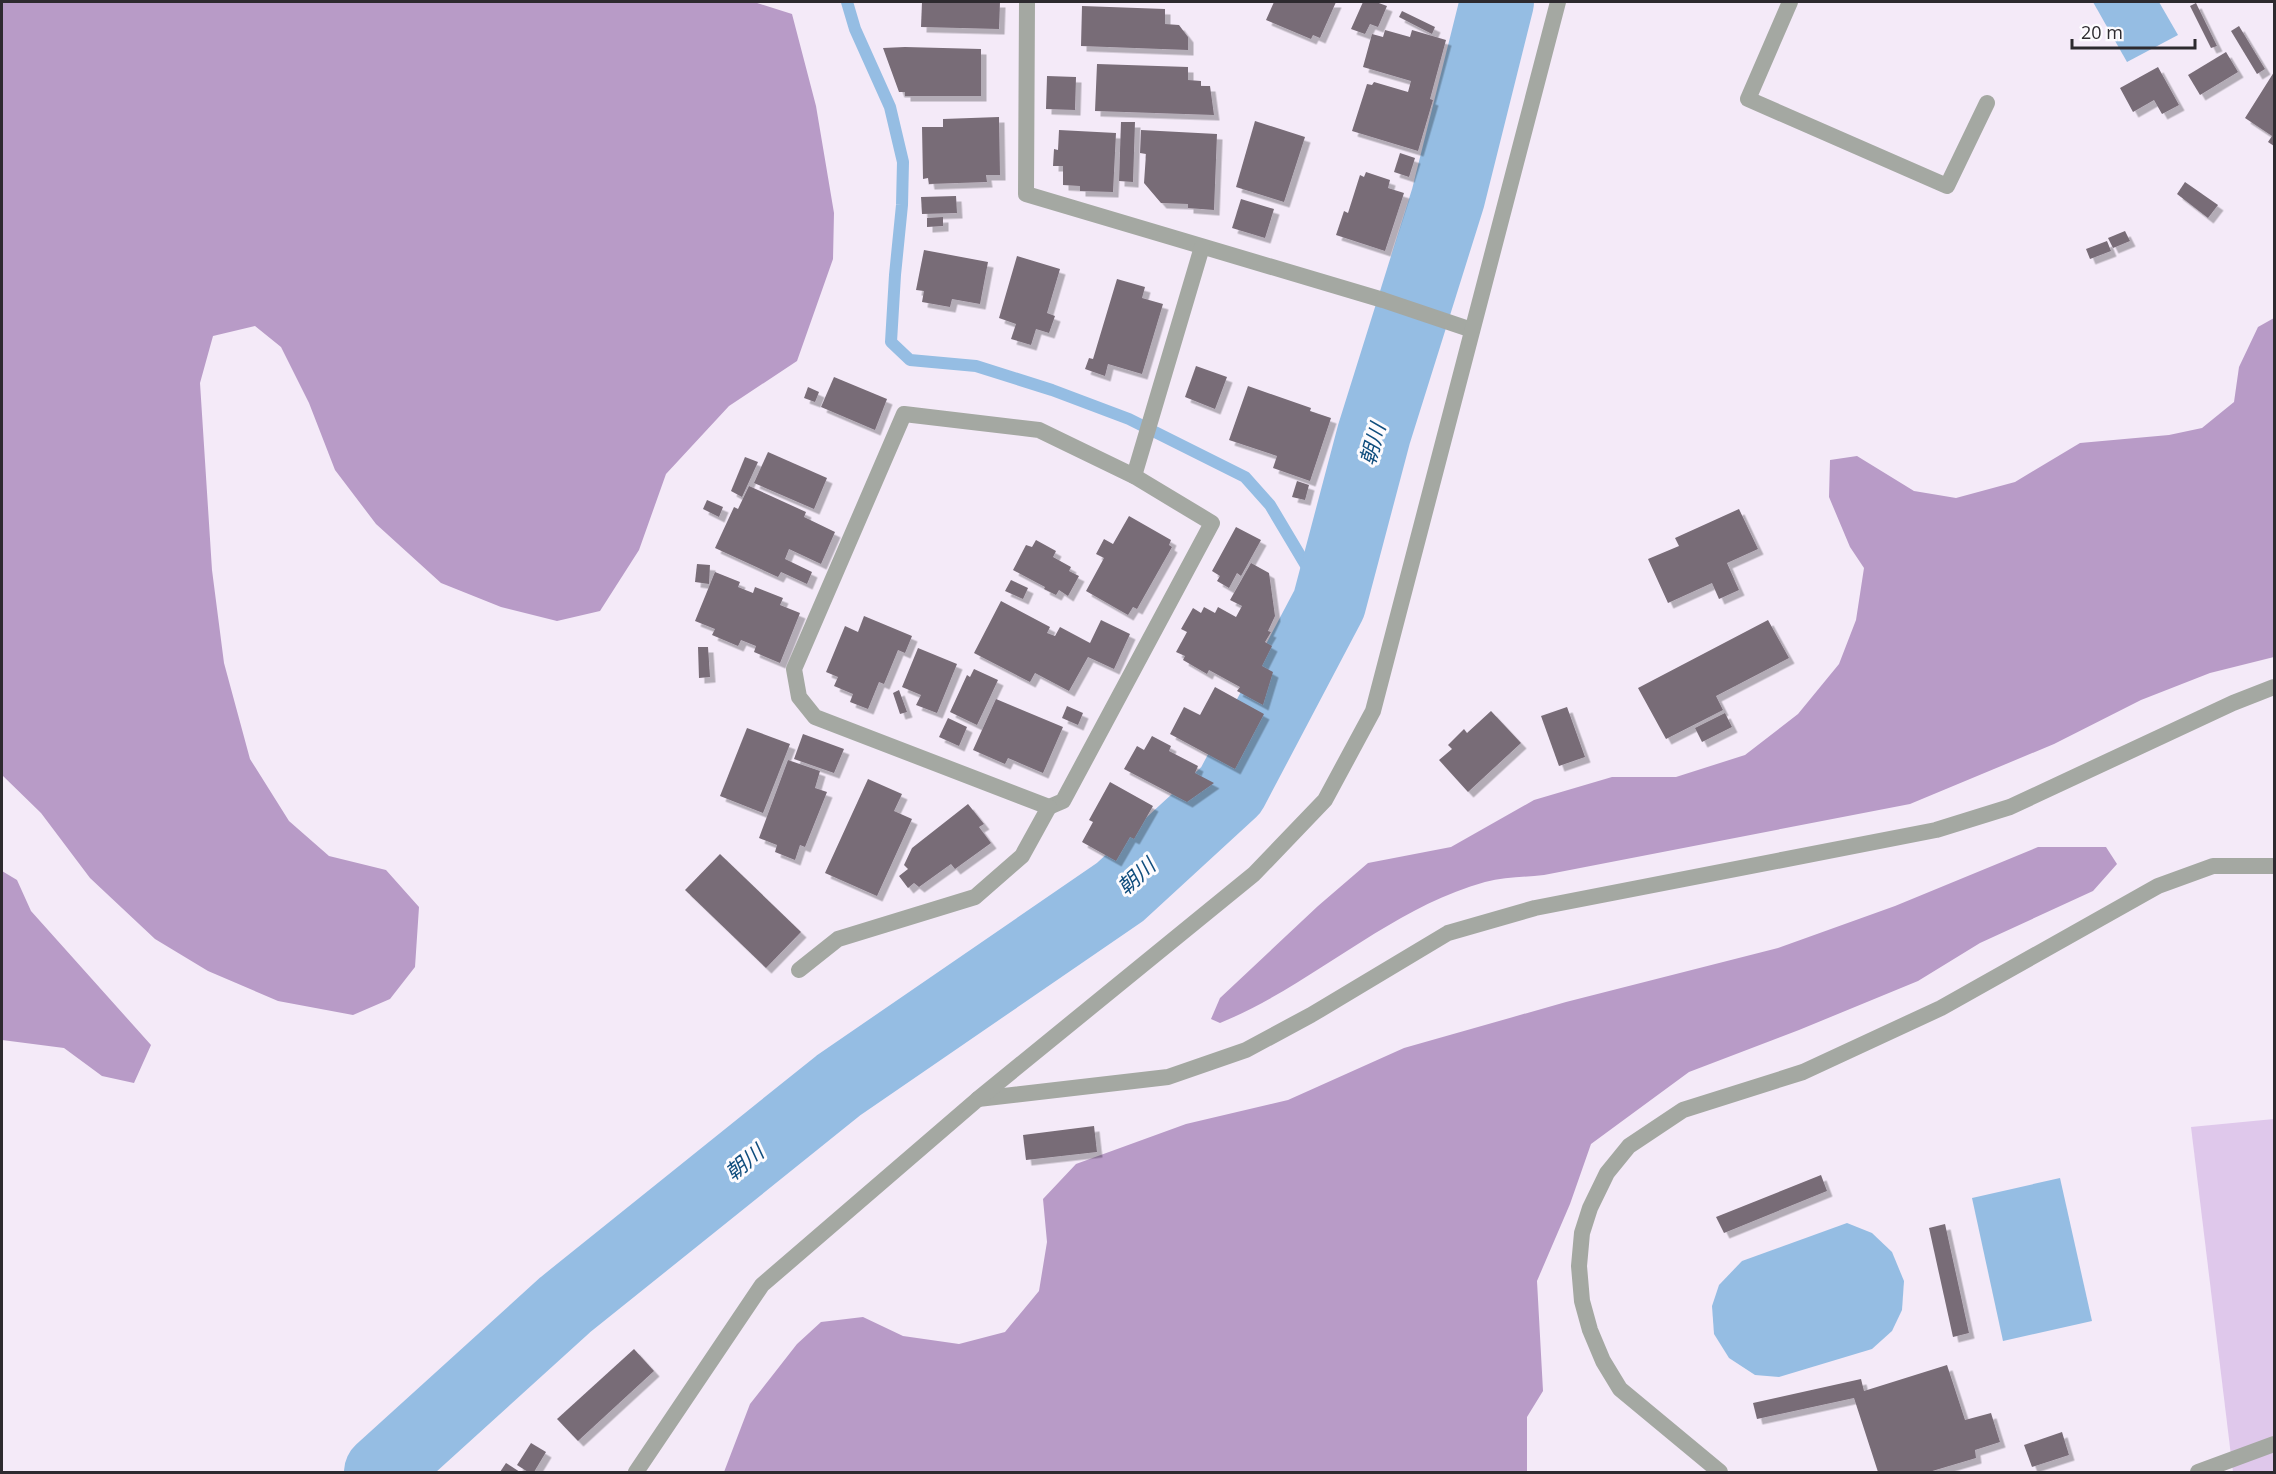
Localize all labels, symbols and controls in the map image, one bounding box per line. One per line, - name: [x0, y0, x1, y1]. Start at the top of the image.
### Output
- scale bar: [2072, 12, 2195, 50]
- text: 20 m: [2081, 20, 2123, 44]
- water label: 朝川: [1353, 418, 1392, 468]
- water label: 朝川: [1111, 850, 1162, 900]
- water label: 朝川: [719, 1137, 771, 1186]

